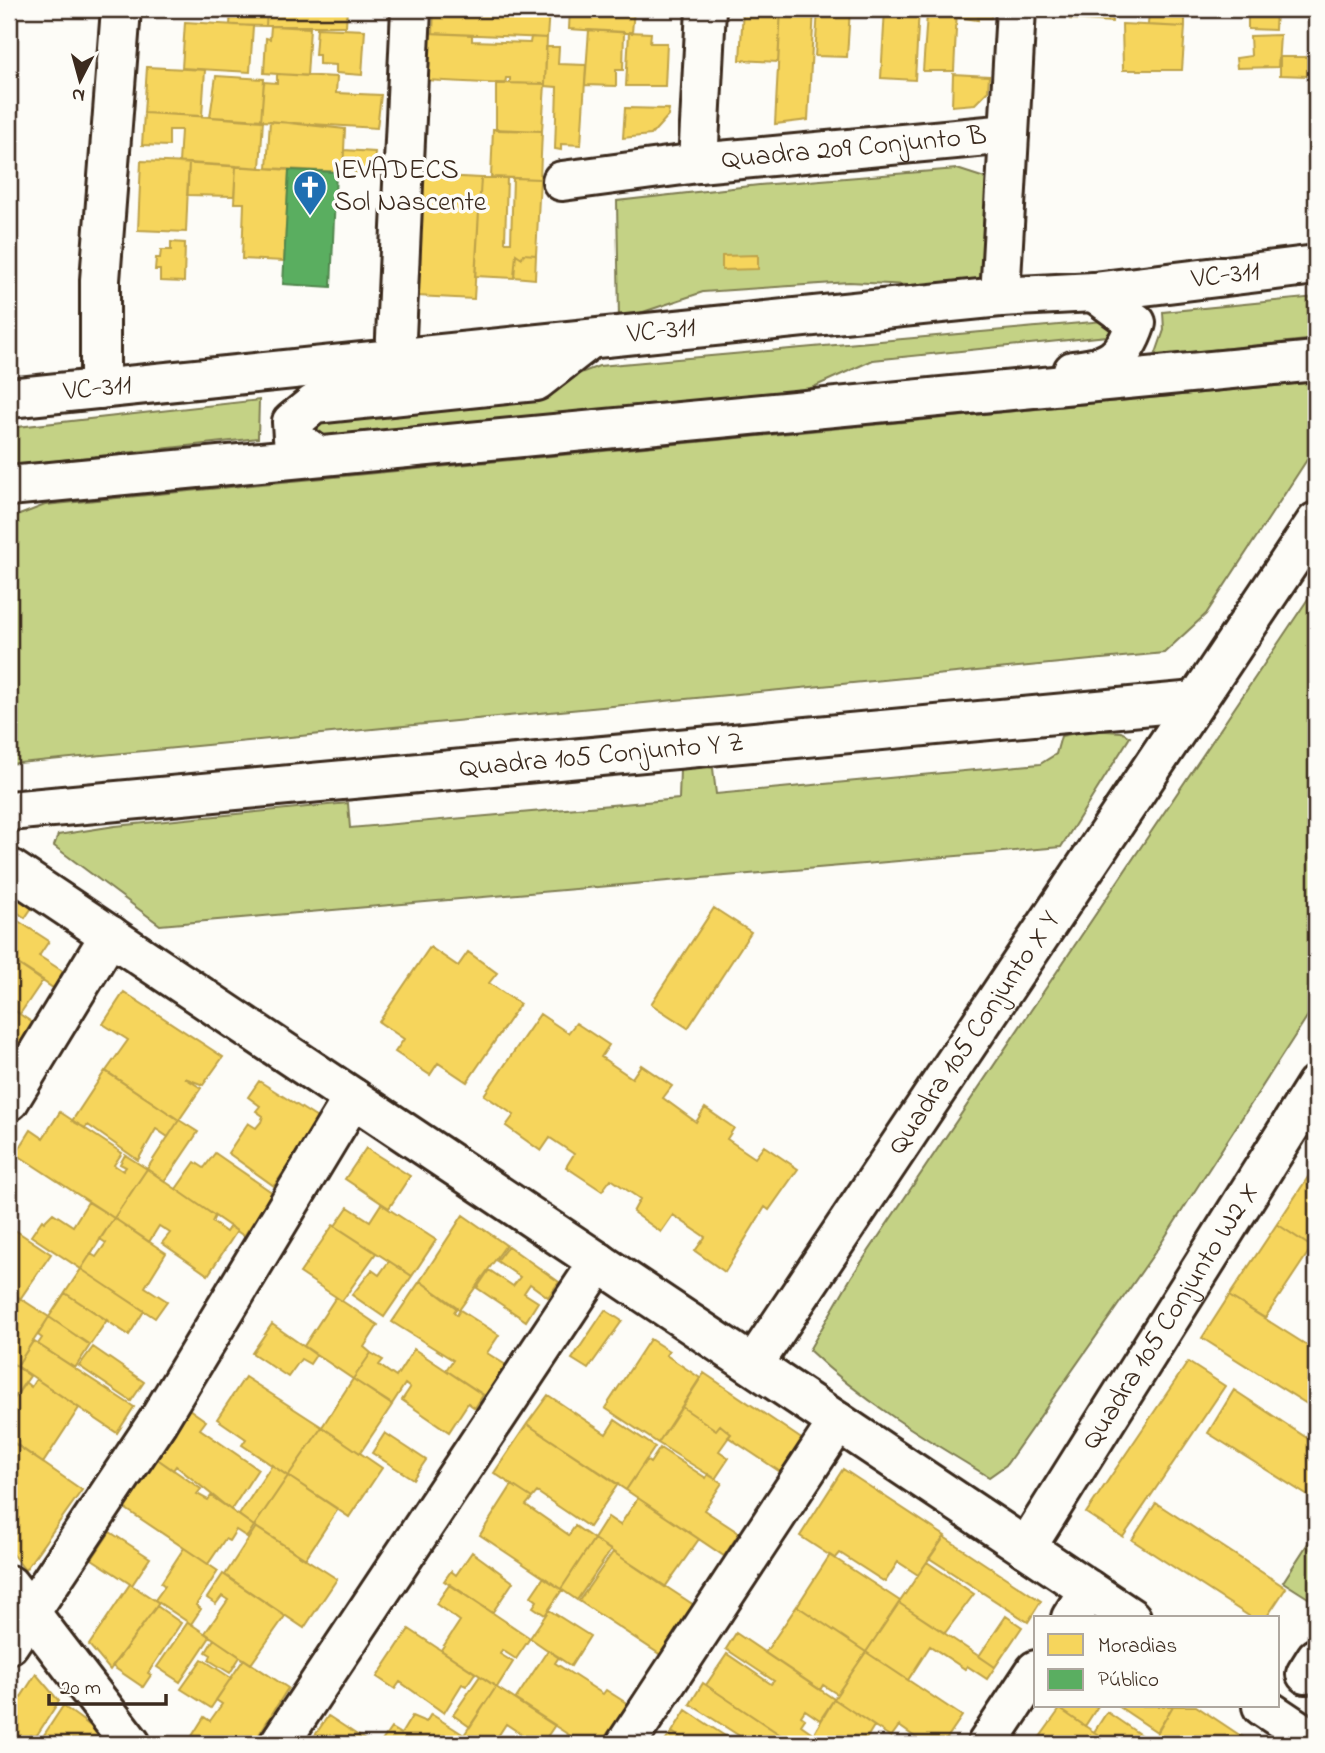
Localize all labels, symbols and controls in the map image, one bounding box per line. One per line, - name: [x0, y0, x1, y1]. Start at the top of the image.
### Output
- north arrow: [46, 46, 116, 116]
- text: N: [71, 80, 86, 109]
- street label: Quadra 209 Conjunto B: [720, 116, 989, 181]
- place label: IEVADECS Sol Nascente: [334, 151, 487, 224]
- church icon: IEVADECS Sol Nascente: [291, 168, 329, 217]
- street label: VC-311: [1188, 251, 1262, 301]
- street label: VC-311: [624, 308, 698, 355]
- street label: VC-311: [60, 365, 134, 413]
- street label: Quadra 105 Conjunto Y Z: [457, 722, 746, 790]
- street label: Quadra 105 Conjunto X Y: [878, 903, 1071, 1163]
- street label: Quadra 105 Conjunto W2 X: [1072, 1175, 1270, 1458]
- legend: [1034, 1616, 1280, 1708]
- text: Moradias: [1098, 1632, 1177, 1662]
- scale bar: [49, 1662, 166, 1706]
- text: Público: [1098, 1666, 1159, 1696]
- text: 20 m: [60, 1674, 101, 1704]

